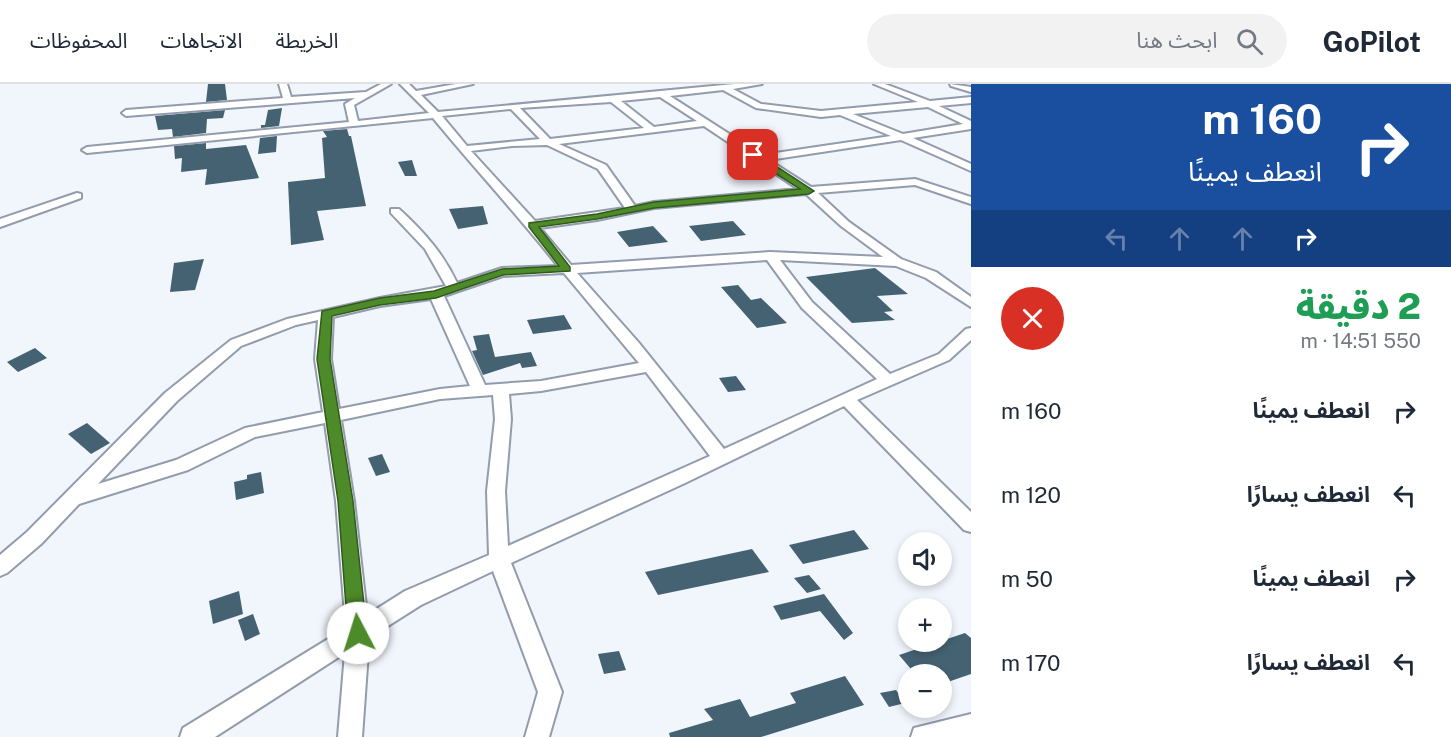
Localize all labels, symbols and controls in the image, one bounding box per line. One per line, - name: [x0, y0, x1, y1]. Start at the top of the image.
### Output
- search box: [867, 14, 1287, 68]
- icon: search: [1233, 25, 1266, 58]
- text: GoPilot: [1323, 25, 1421, 58]
- text: ابحث هنا: [1136, 27, 1218, 53]
- text: المحفوظات: [30, 28, 127, 53]
- text: الاتجاهات: [160, 28, 242, 53]
- text: الخريطة: [275, 28, 338, 53]
- text: 160 m: [1202, 94, 1322, 143]
- icon: right: [1343, 108, 1421, 186]
- pin: [727, 129, 778, 180]
- icon: arrive: [736, 138, 769, 171]
- text: انعطف يمينًا: [1188, 155, 1322, 187]
- icon: left: [1100, 222, 1133, 255]
- icon: ahead: [1163, 222, 1196, 255]
- icon: ahead: [1226, 222, 1259, 255]
- icon: right: [1289, 222, 1322, 255]
- text: 2 دقيقة: [1296, 285, 1421, 327]
- button: close: [1001, 287, 1064, 350]
- text: 550 m · 14:51: [1301, 329, 1421, 353]
- icon: right: [1388, 395, 1421, 428]
- text: انعطف يمينًا: [1253, 397, 1370, 423]
- text: 160 m: [1001, 398, 1061, 424]
- icon: left: [1388, 479, 1421, 512]
- text: انعطف يسارًا: [1247, 481, 1370, 507]
- text: 120 m: [1001, 482, 1061, 508]
- map controls: [898, 532, 952, 718]
- button: sound: [898, 532, 952, 586]
- icon: right: [1388, 563, 1421, 596]
- text: انعطف يمينًا: [1253, 565, 1370, 591]
- text: 50 m: [1001, 566, 1053, 592]
- button: +: [898, 598, 952, 652]
- position arrow: [326, 601, 390, 665]
- icon: left: [1388, 647, 1421, 680]
- text: انعطف يسارًا: [1247, 649, 1370, 675]
- text: 170 m: [1001, 650, 1061, 676]
- button: −: [898, 664, 952, 718]

